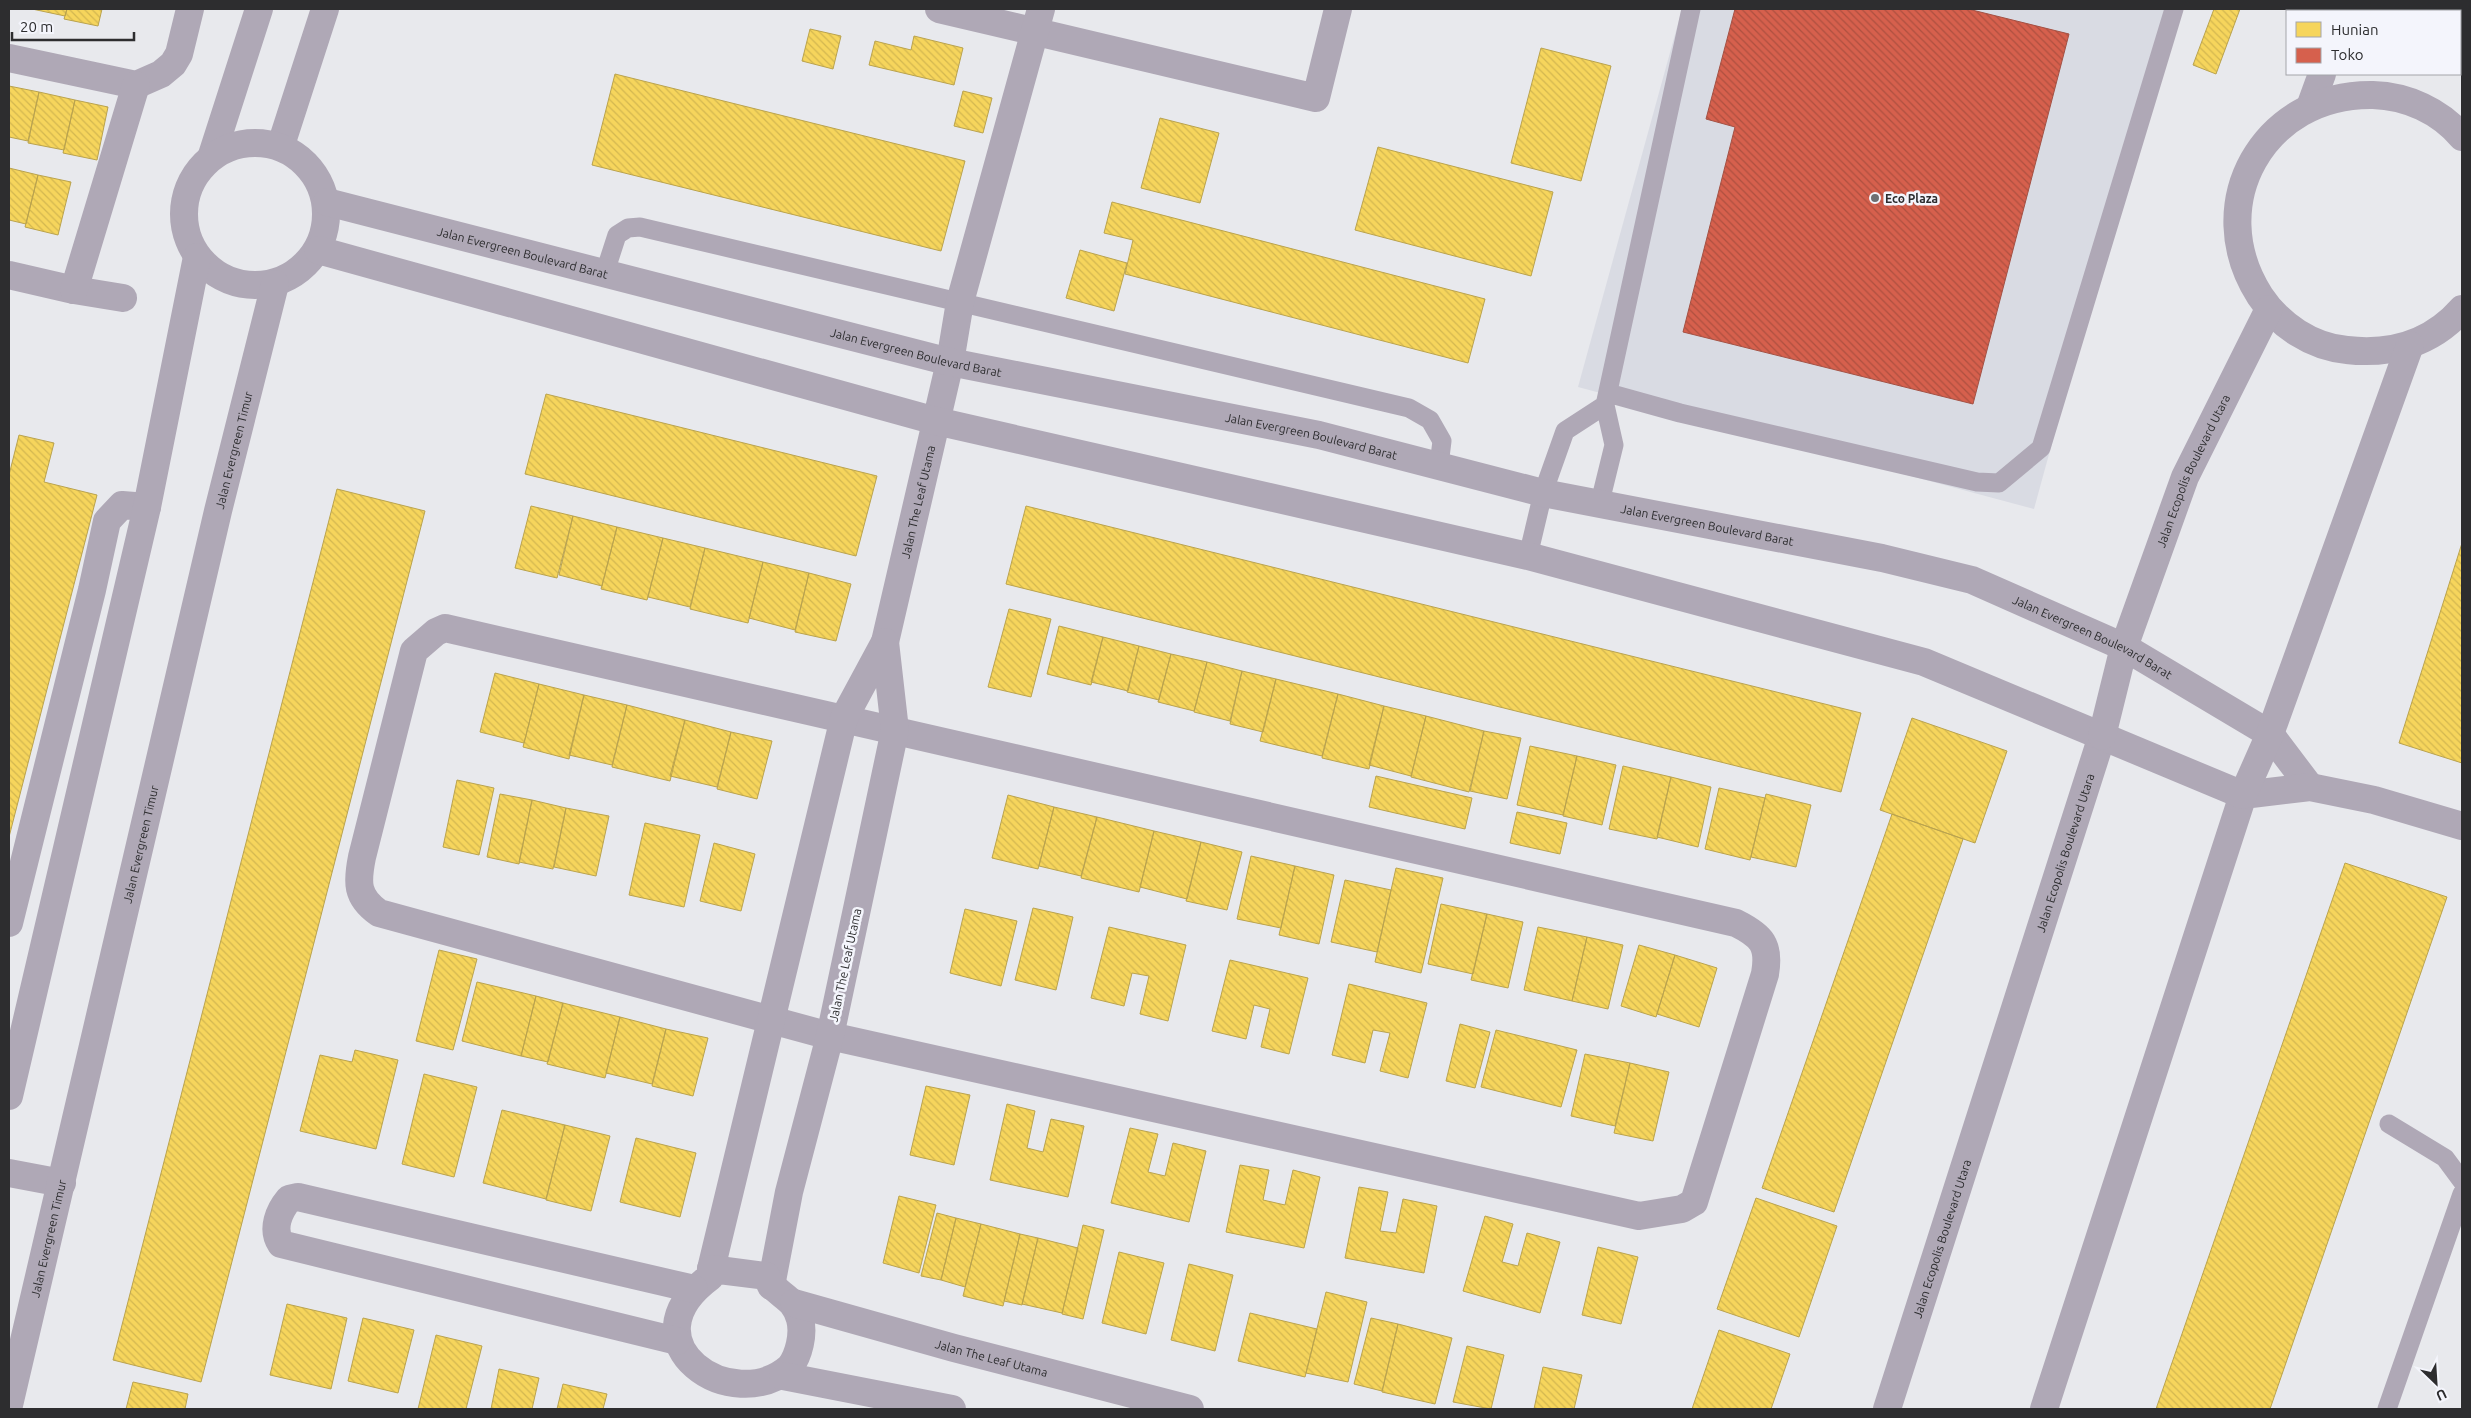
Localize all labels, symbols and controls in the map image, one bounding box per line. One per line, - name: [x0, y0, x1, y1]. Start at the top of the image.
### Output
- scale bar: [12, 10, 135, 42]
- legend: [2286, 10, 2461, 75]
- text: 20 m: [20, 18, 53, 35]
- text: Hunian: [2331, 21, 2379, 38]
- text: Toko: [2331, 46, 2363, 63]
- marker: Eco Plaza: [1869, 192, 1881, 204]
- place label: Eco Plaza: [1885, 192, 1938, 205]
- street label: Jalan Evergreen Boulevard Barat: [436, 224, 610, 280]
- street label: Jalan Evergreen Boulevard Barat: [829, 325, 1003, 379]
- street label: Jalan Evergreen Timur: [212, 390, 254, 510]
- street label: Jalan Ecopolis Boulevard Utara: [2154, 392, 2232, 549]
- street label: Jalan Evergreen Boulevard Barat: [1224, 410, 1399, 462]
- street label: Jalan The Leaf Utama: [898, 444, 937, 560]
- street label: Jalan Evergreen Boulevard Barat: [1620, 502, 1795, 547]
- street label: Jalan Evergreen Boulevard Barat: [2011, 592, 2175, 681]
- street label: Jalan Ecopolis Boulevard Utara: [2033, 772, 2096, 934]
- street label: Jalan Evergreen Timur: [120, 784, 160, 904]
- street label: Jalan The Leaf Utama: [827, 907, 863, 1023]
- street label: Jalan Ecopolis Boulevard Utara: [1910, 1157, 1973, 1319]
- street label: Jalan Evergreen Timur: [28, 1178, 68, 1299]
- street label: Jalan The Leaf Utama: [934, 1337, 1049, 1378]
- north arrow: [2411, 1358, 2461, 1408]
- text: U: [2434, 1385, 2449, 1404]

